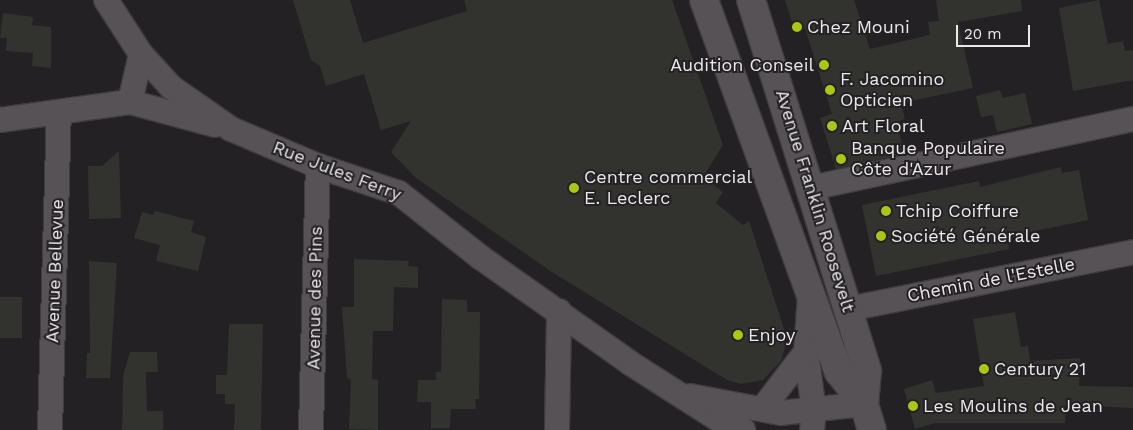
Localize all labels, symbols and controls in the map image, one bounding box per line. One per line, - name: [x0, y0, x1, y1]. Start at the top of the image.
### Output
- scale bar: [958, 15, 1032, 47]
- place label: Chez Mouni: [807, 16, 910, 38]
- marker: Chez Mouni: [791, 21, 803, 33]
- text: 20 m: [964, 25, 1002, 43]
- place label: Audition Conseil: [670, 54, 814, 76]
- marker: Audition Conseil: [818, 59, 830, 71]
- place label: F. Jacomino Opticien: [840, 69, 945, 112]
- marker: F. Jacomino Opticien: [824, 84, 836, 96]
- street label: Avenue Franklin Roosevelt: [771, 87, 859, 315]
- place label: Art Floral: [842, 115, 924, 137]
- marker: Art Floral: [826, 120, 838, 132]
- street label: Rue Jules Ferry: [269, 136, 405, 206]
- place label: Banque Populaire Côte d'Azur: [851, 138, 1005, 180]
- marker: Banque Populaire Côte d'Azur: [835, 153, 847, 165]
- place label: Centre commercial E. Leclerc: [584, 167, 752, 210]
- marker: Centre commercial E. Leclerc: [568, 182, 580, 194]
- street label: Avenue Bellevue: [42, 199, 68, 343]
- place label: Tchip Coiffure: [896, 200, 1019, 222]
- marker: Tchip Coiffure: [880, 205, 892, 217]
- place label: Société Générale: [891, 225, 1041, 247]
- street label: Avenue des Pins: [303, 226, 327, 370]
- marker: Société Générale: [875, 230, 887, 242]
- street label: Chemin de l'Estelle: [905, 253, 1077, 307]
- place label: Enjoy: [748, 324, 795, 346]
- marker: Enjoy: [732, 329, 744, 341]
- place label: Century 21: [994, 358, 1087, 380]
- marker: Century 21: [978, 363, 990, 375]
- place label: Les Moulins de Jean: [923, 395, 1103, 417]
- marker: Les Moulins de Jean: [907, 400, 919, 412]

